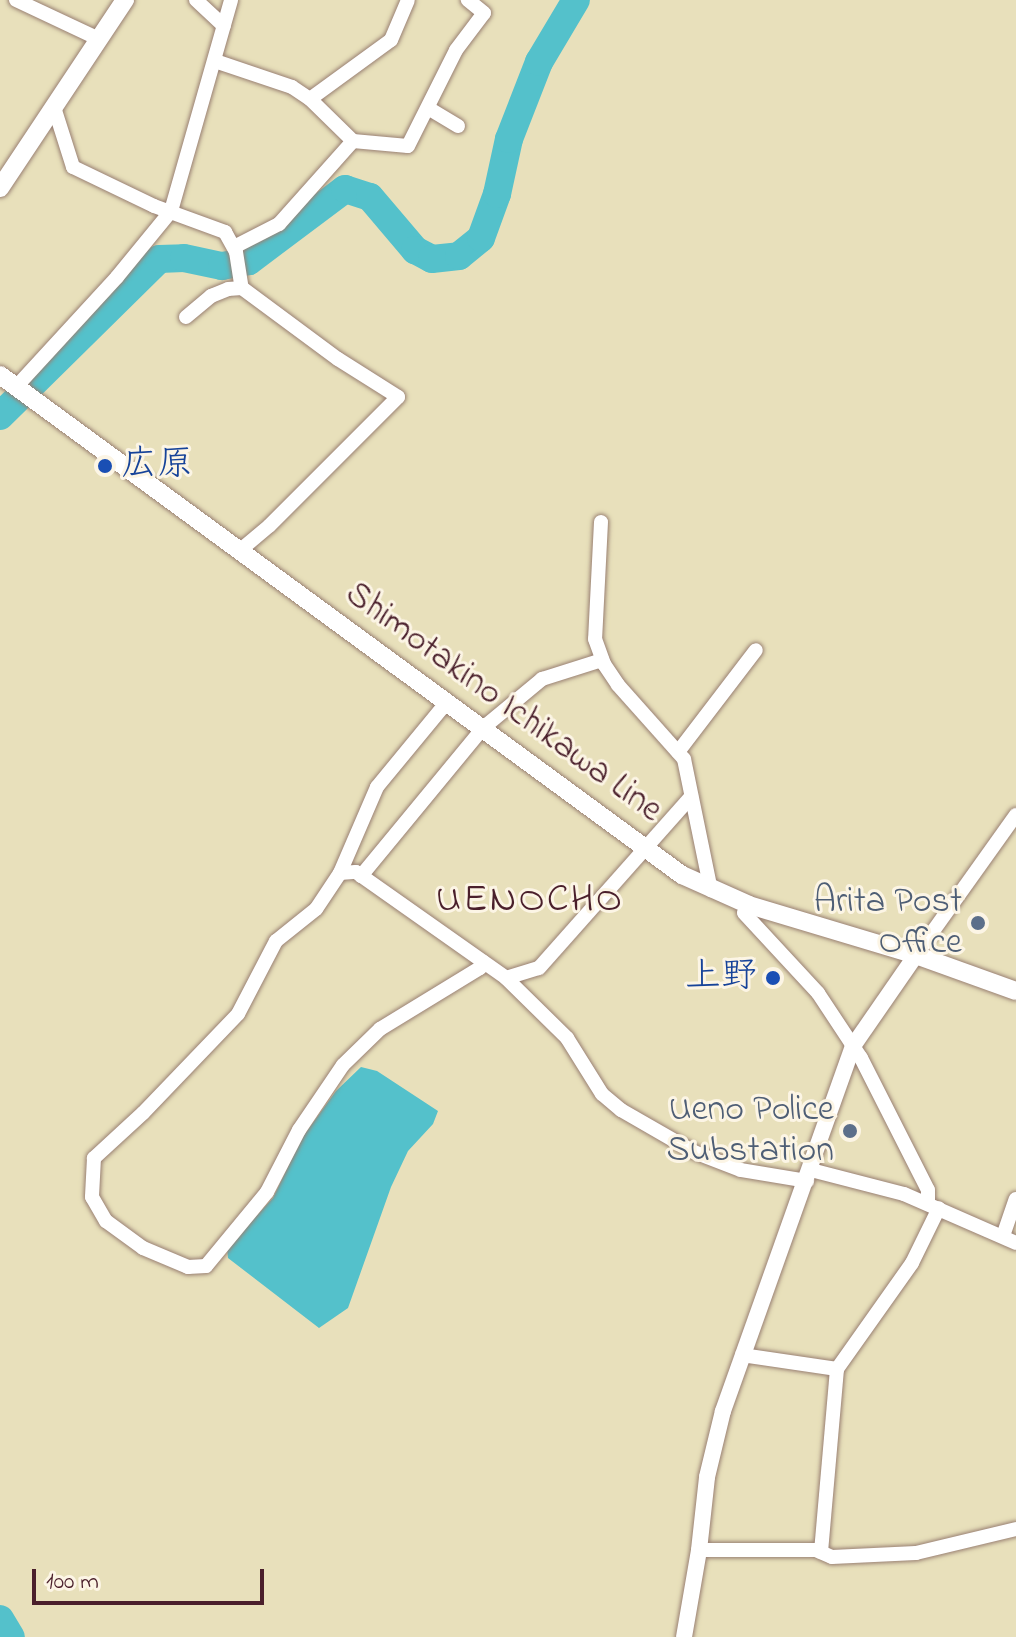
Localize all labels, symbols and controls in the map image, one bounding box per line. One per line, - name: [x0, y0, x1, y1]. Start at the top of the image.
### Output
- place label: 広原: [121, 444, 193, 488]
- marker: 広原: [96, 457, 114, 475]
- street label: Shimotakino Ichikawa Line: [336, 573, 670, 833]
- district label: UENOCHO: [436, 877, 624, 925]
- place label: Arita Post Office: [814, 880, 962, 965]
- marker: Arita Post Office: [969, 914, 987, 932]
- place label: 上野: [685, 956, 757, 1000]
- marker: 上野: [764, 969, 782, 987]
- place label: Ueno Police Substation: [666, 1088, 834, 1173]
- marker: Ueno Police Substation: [841, 1122, 859, 1140]
- scale bar: [36, 1553, 268, 1603]
- text: 100 m: [46, 1565, 99, 1600]

